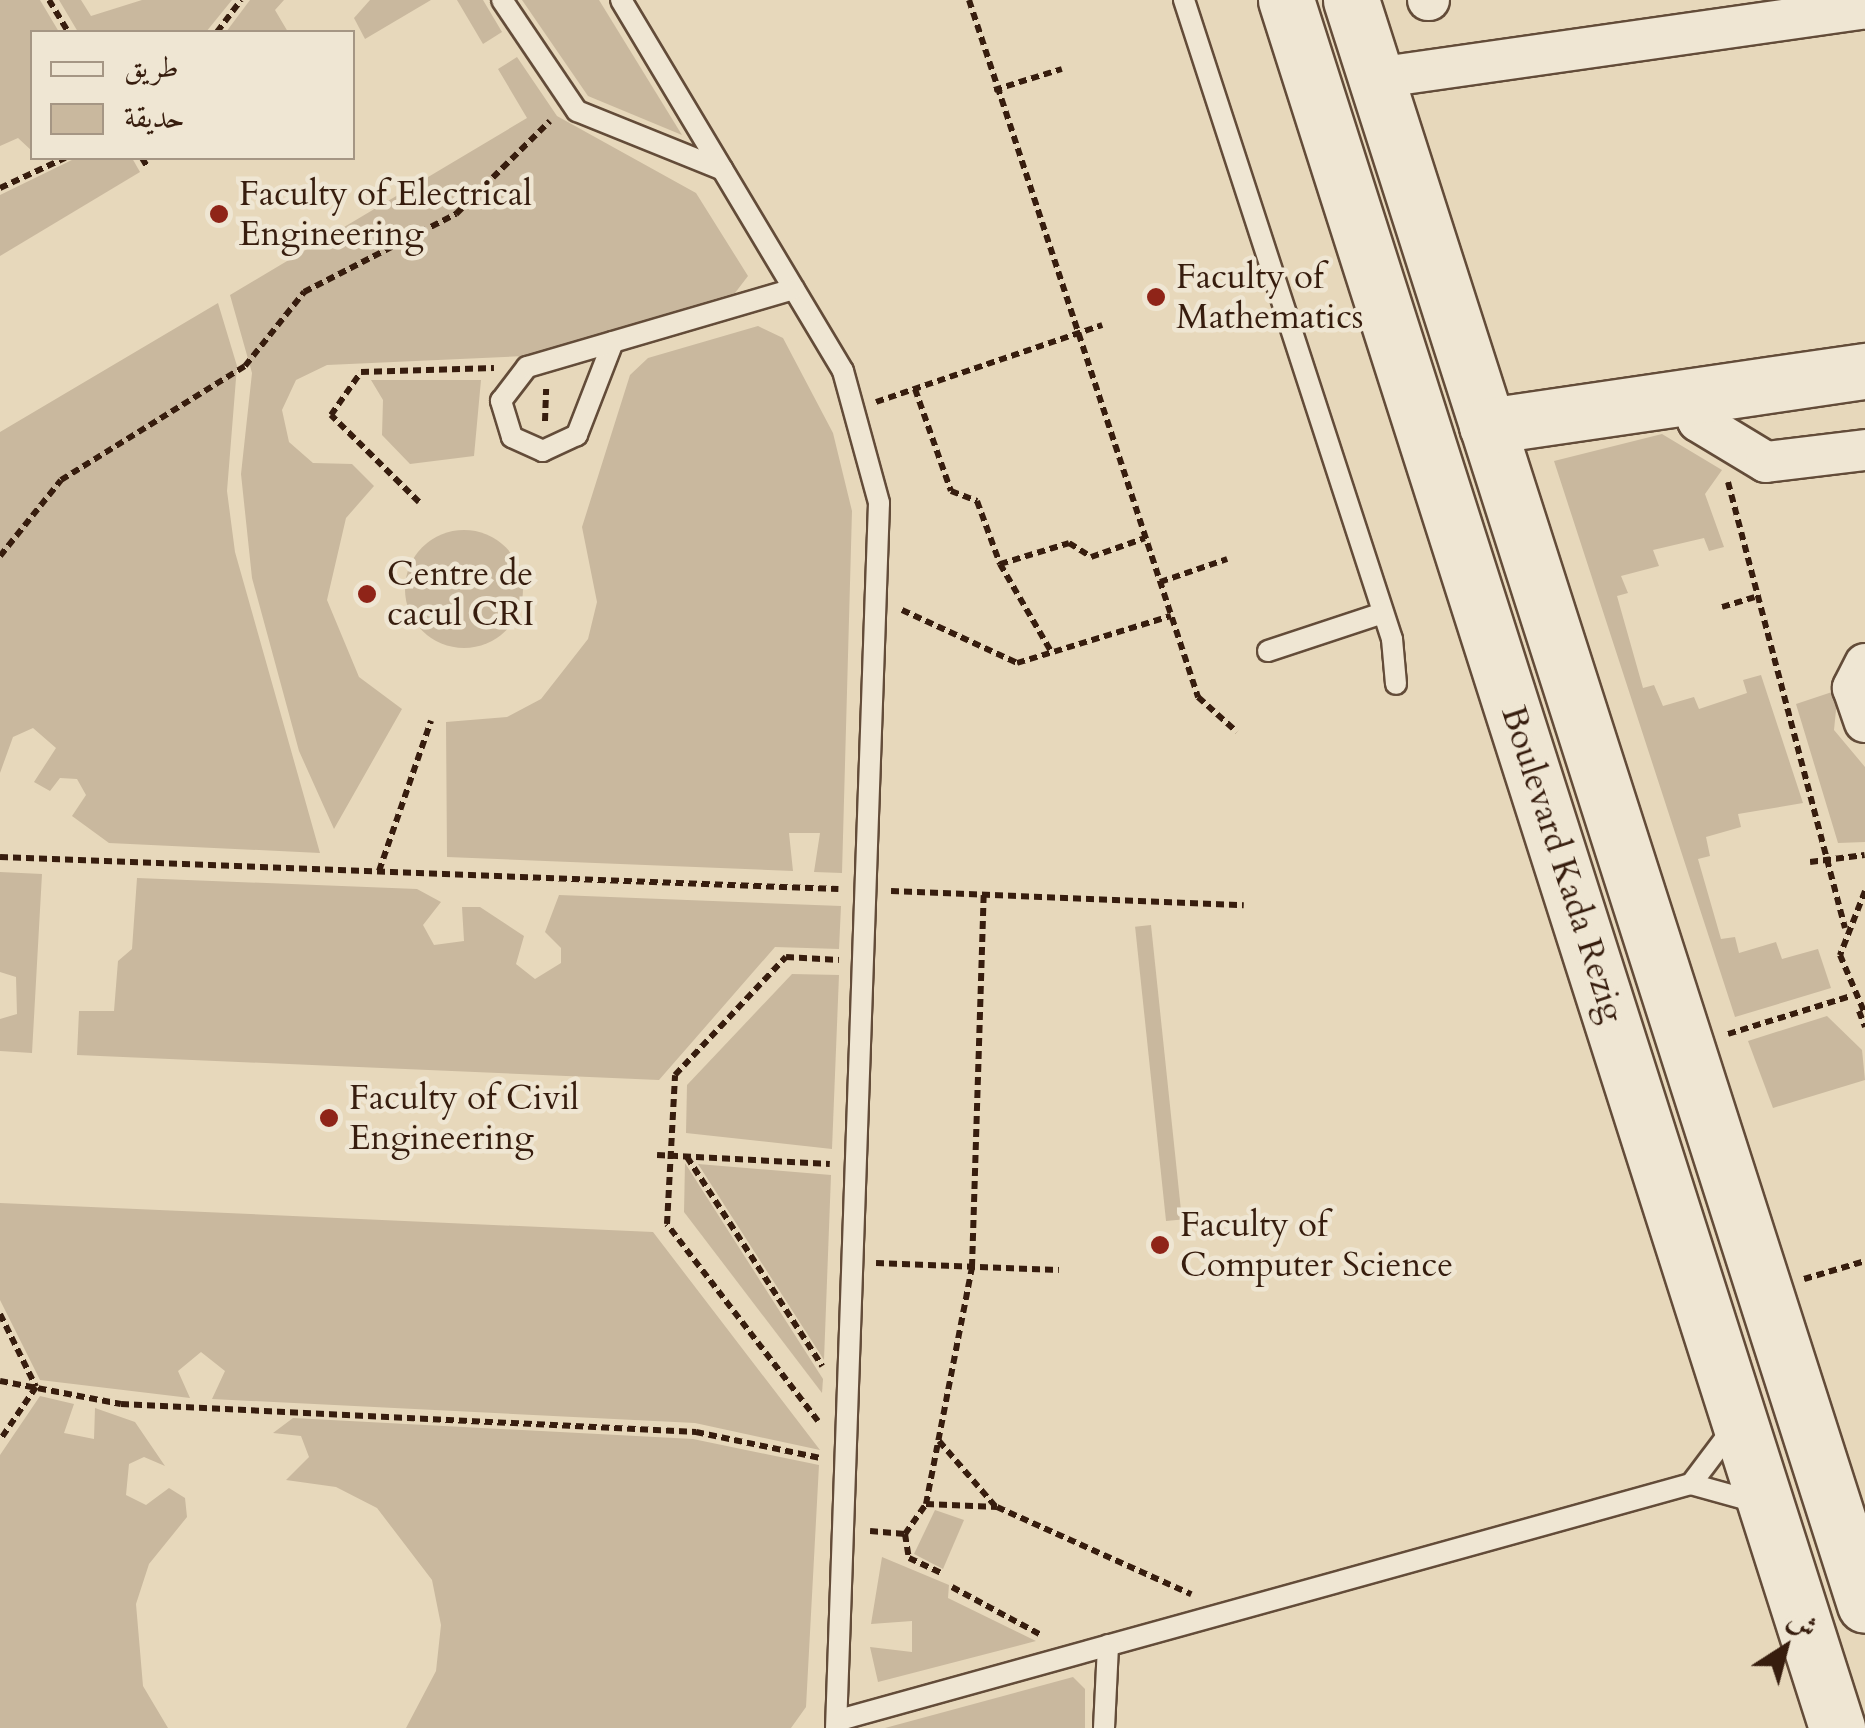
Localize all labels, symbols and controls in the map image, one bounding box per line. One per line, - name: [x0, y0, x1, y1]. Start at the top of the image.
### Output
- legend: [30, 30, 355, 160]
- text: طريق: [124, 47, 179, 88]
- text: حديقة: [124, 97, 185, 138]
- place label: Faculty of Electrical Engineering: [239, 173, 532, 255]
- marker: Faculty of Electrical Engineering: [208, 203, 230, 225]
- place label: Faculty of Mathematics: [1176, 256, 1364, 338]
- marker: Faculty of Mathematics: [1145, 286, 1167, 308]
- place label: Centre de cacul CRI: [387, 553, 535, 635]
- marker: Centre de cacul CRI: [356, 583, 378, 605]
- street label: Boulevard Kada Rezig: [1492, 701, 1634, 1027]
- place label: Faculty of Civil Engineering: [349, 1077, 579, 1159]
- marker: Faculty of Civil Engineering: [318, 1107, 340, 1129]
- place label: Faculty of Computer Science: [1180, 1204, 1453, 1286]
- marker: Faculty of Computer Science: [1149, 1234, 1171, 1256]
- north arrow: [1735, 1598, 1835, 1698]
- text: ش: [1780, 1600, 1825, 1647]

